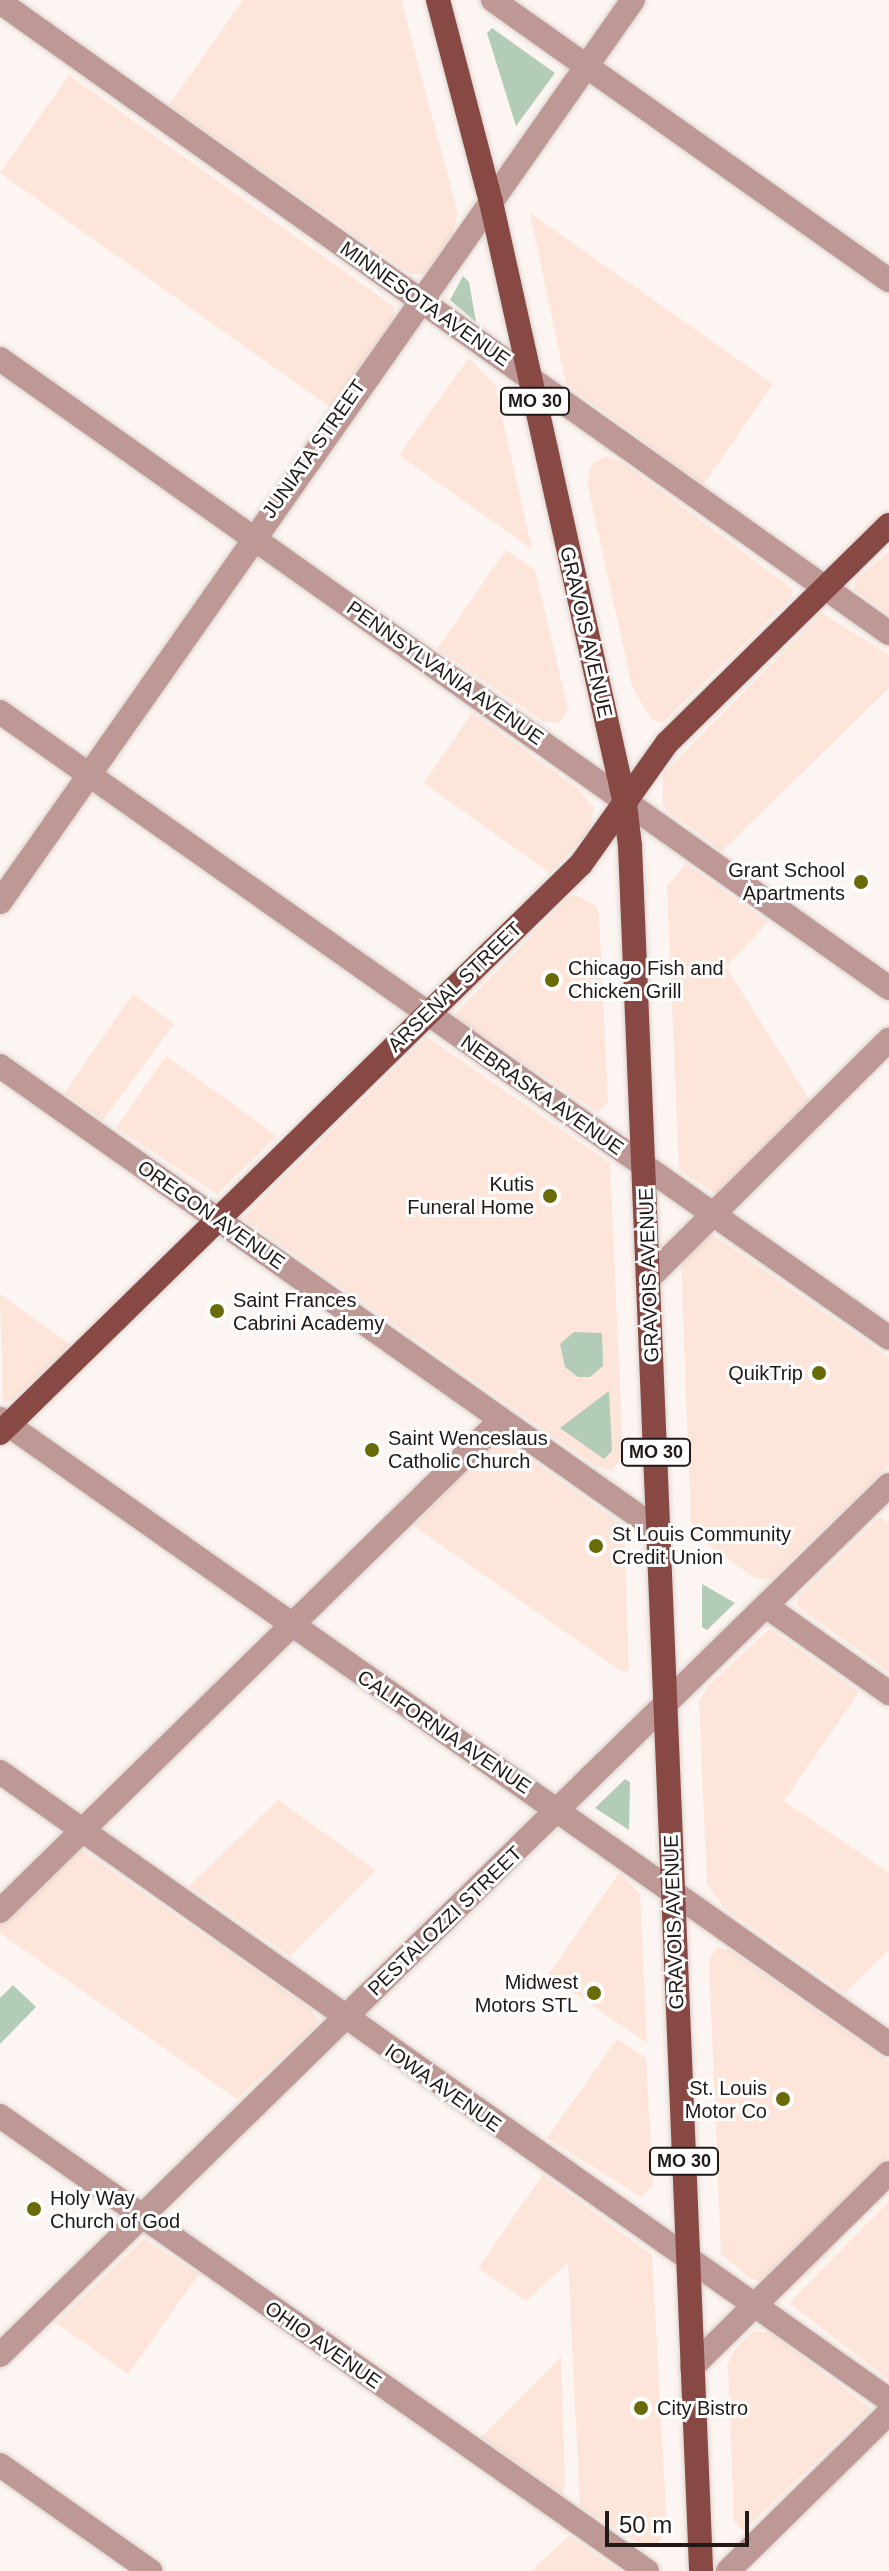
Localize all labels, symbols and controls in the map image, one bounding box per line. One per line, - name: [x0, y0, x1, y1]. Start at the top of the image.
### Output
- street label: MINNESOTA AVENUE: [335, 236, 515, 372]
- street label: JUNIATA STREET: [257, 375, 371, 523]
- road number: MO 30: [499, 387, 571, 415]
- street label: GRAVOIS AVENUE: [555, 544, 617, 720]
- street label: PENNSYLVANIA AVENUE: [341, 595, 549, 751]
- place label: Grant School Apartments: [728, 858, 845, 905]
- marker: Grant School Apartments: [852, 873, 870, 891]
- street label: ARSENAL STREET: [383, 917, 527, 1057]
- place label: Chicago Fish and Chicken Grill: [568, 956, 724, 1003]
- marker: Chicago Fish and Chicken Grill: [543, 971, 561, 989]
- street label: NEBRASKA AVENUE: [455, 1029, 629, 1161]
- street label: OREGON AVENUE: [132, 1155, 290, 1275]
- place label: Kutis Funeral Home: [407, 1172, 534, 1219]
- marker: Kutis Funeral Home: [541, 1187, 559, 1205]
- street label: GRAVOIS AVENUE: [634, 1187, 664, 1363]
- place label: Saint Frances Cabrini Academy: [233, 1288, 385, 1335]
- marker: Saint Frances Cabrini Academy: [208, 1302, 226, 1320]
- place label: QuikTrip: [728, 1361, 803, 1385]
- marker: QuikTrip: [810, 1364, 828, 1382]
- place label: Saint Wenceslaus Catholic Church: [388, 1426, 548, 1473]
- road number: MO 30: [620, 1438, 692, 1466]
- marker: Saint Wenceslaus Catholic Church: [363, 1441, 381, 1459]
- place label: St Louis Community Credit Union: [612, 1522, 791, 1569]
- marker: St Louis Community Credit Union: [587, 1537, 605, 1555]
- street label: CALIFORNIA AVENUE: [352, 1664, 536, 1800]
- street label: GRAVOIS AVENUE: [659, 1834, 689, 2010]
- street label: PESTALOZZI STREET: [363, 1841, 527, 2001]
- place label: Midwest Motors STL: [475, 1970, 578, 2017]
- marker: Midwest Motors STL: [585, 1984, 603, 2002]
- street label: IOWA AVENUE: [379, 2038, 507, 2138]
- place label: St. Louis Motor Co: [685, 2076, 767, 2123]
- marker: St. Louis Motor Co: [774, 2090, 792, 2108]
- road number: MO 30: [648, 2147, 720, 2175]
- place label: Holy Way Church of God: [50, 2186, 180, 2233]
- marker: Holy Way Church of God: [25, 2200, 43, 2218]
- street label: OHIO AVENUE: [260, 2296, 386, 2394]
- place label: City Bistro: [657, 2396, 748, 2420]
- marker: City Bistro: [632, 2399, 650, 2417]
- scale bar: [609, 2495, 753, 2545]
- text: 50 m: [619, 2511, 672, 2538]

